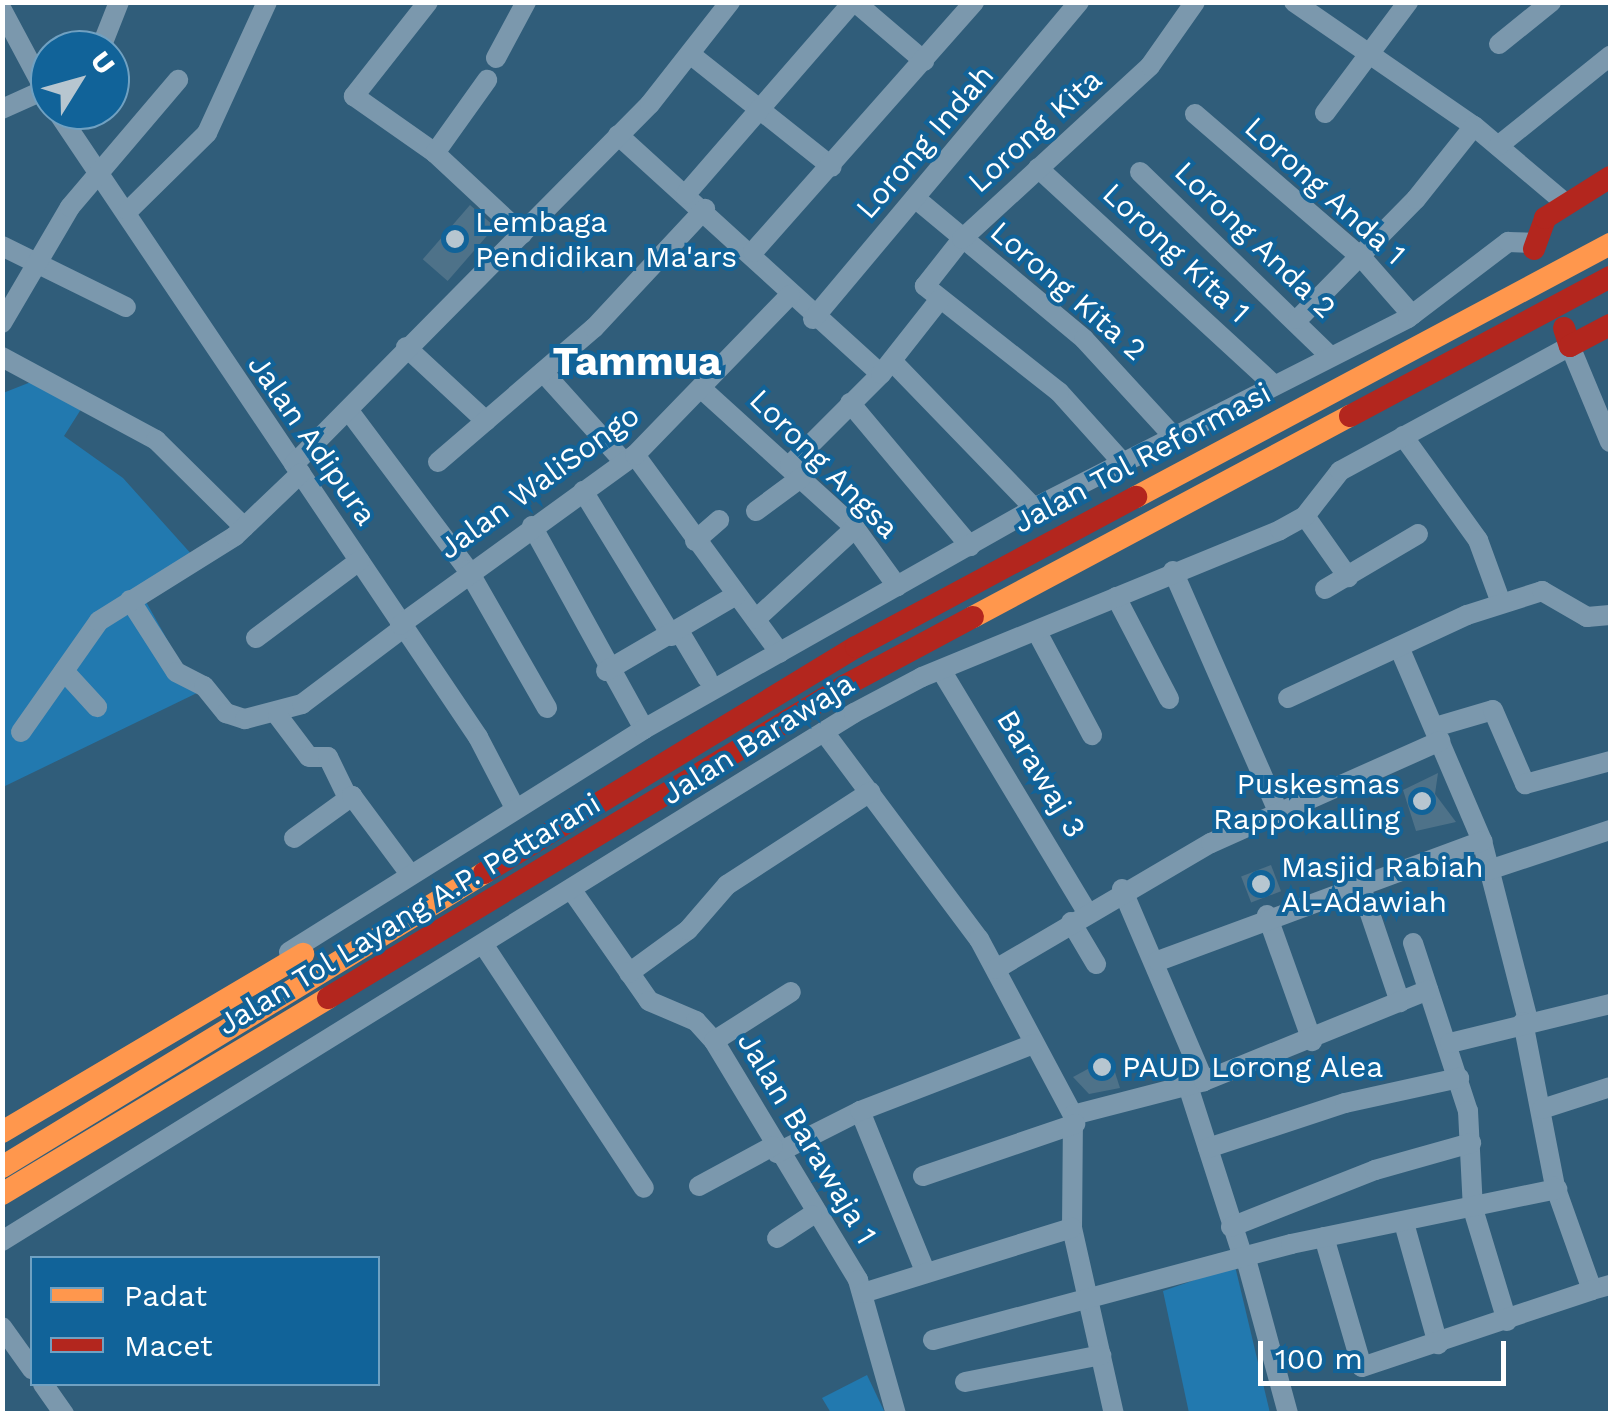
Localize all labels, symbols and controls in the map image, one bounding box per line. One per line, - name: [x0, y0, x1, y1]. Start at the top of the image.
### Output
- north arrow: [30, 30, 130, 130]
- text: U: [84, 45, 122, 81]
- street label: Lorong Indah: [849, 58, 1001, 226]
- street label: Lorong Kita: [961, 62, 1109, 200]
- street label: Lorong Anda 1: [1236, 109, 1414, 273]
- street label: Lorong Anda 2: [1166, 153, 1344, 327]
- street label: Lorong Kita 1: [1095, 175, 1257, 331]
- place label: Lembaga Pendidikan Ma'ars: [475, 204, 737, 274]
- street label: Lorong Kita 2: [983, 213, 1153, 369]
- marker: Lembaga Pendidikan Ma'ars: [444, 228, 466, 250]
- district label: Tammua: [553, 338, 721, 386]
- street label: Jalan Adipura: [240, 347, 384, 533]
- street label: Jalan Tol Reformasi: [1006, 374, 1278, 542]
- street label: Lorong Angsa: [742, 382, 906, 546]
- street label: Jalan WaliSongo: [431, 397, 647, 567]
- street label: Jalan Barawaja: [655, 665, 861, 813]
- street label: Barawaj 3: [989, 704, 1093, 844]
- place label: Puskesmas Rappokalling: [1213, 766, 1400, 836]
- street label: Jalan Tol Layang A.P. Pettarani: [210, 785, 608, 1043]
- marker: Puskesmas Rappokalling: [1409, 788, 1435, 814]
- place label: Masjid Rabiah Al-Adawiah: [1281, 849, 1483, 920]
- marker: Masjid Rabiah Al-Adawiah: [1250, 873, 1272, 895]
- street label: Jalan Barawaja 1: [729, 1025, 885, 1251]
- place label: PAUD Lorong Alea: [1122, 1049, 1384, 1085]
- marker: PAUD Lorong Alea: [1091, 1056, 1113, 1078]
- legend: [30, 1256, 380, 1386]
- text: Padat: [124, 1278, 207, 1313]
- scale bar: [1263, 1321, 1510, 1383]
- text: Macet: [124, 1328, 213, 1363]
- text: 100 m: [1275, 1341, 1363, 1376]

